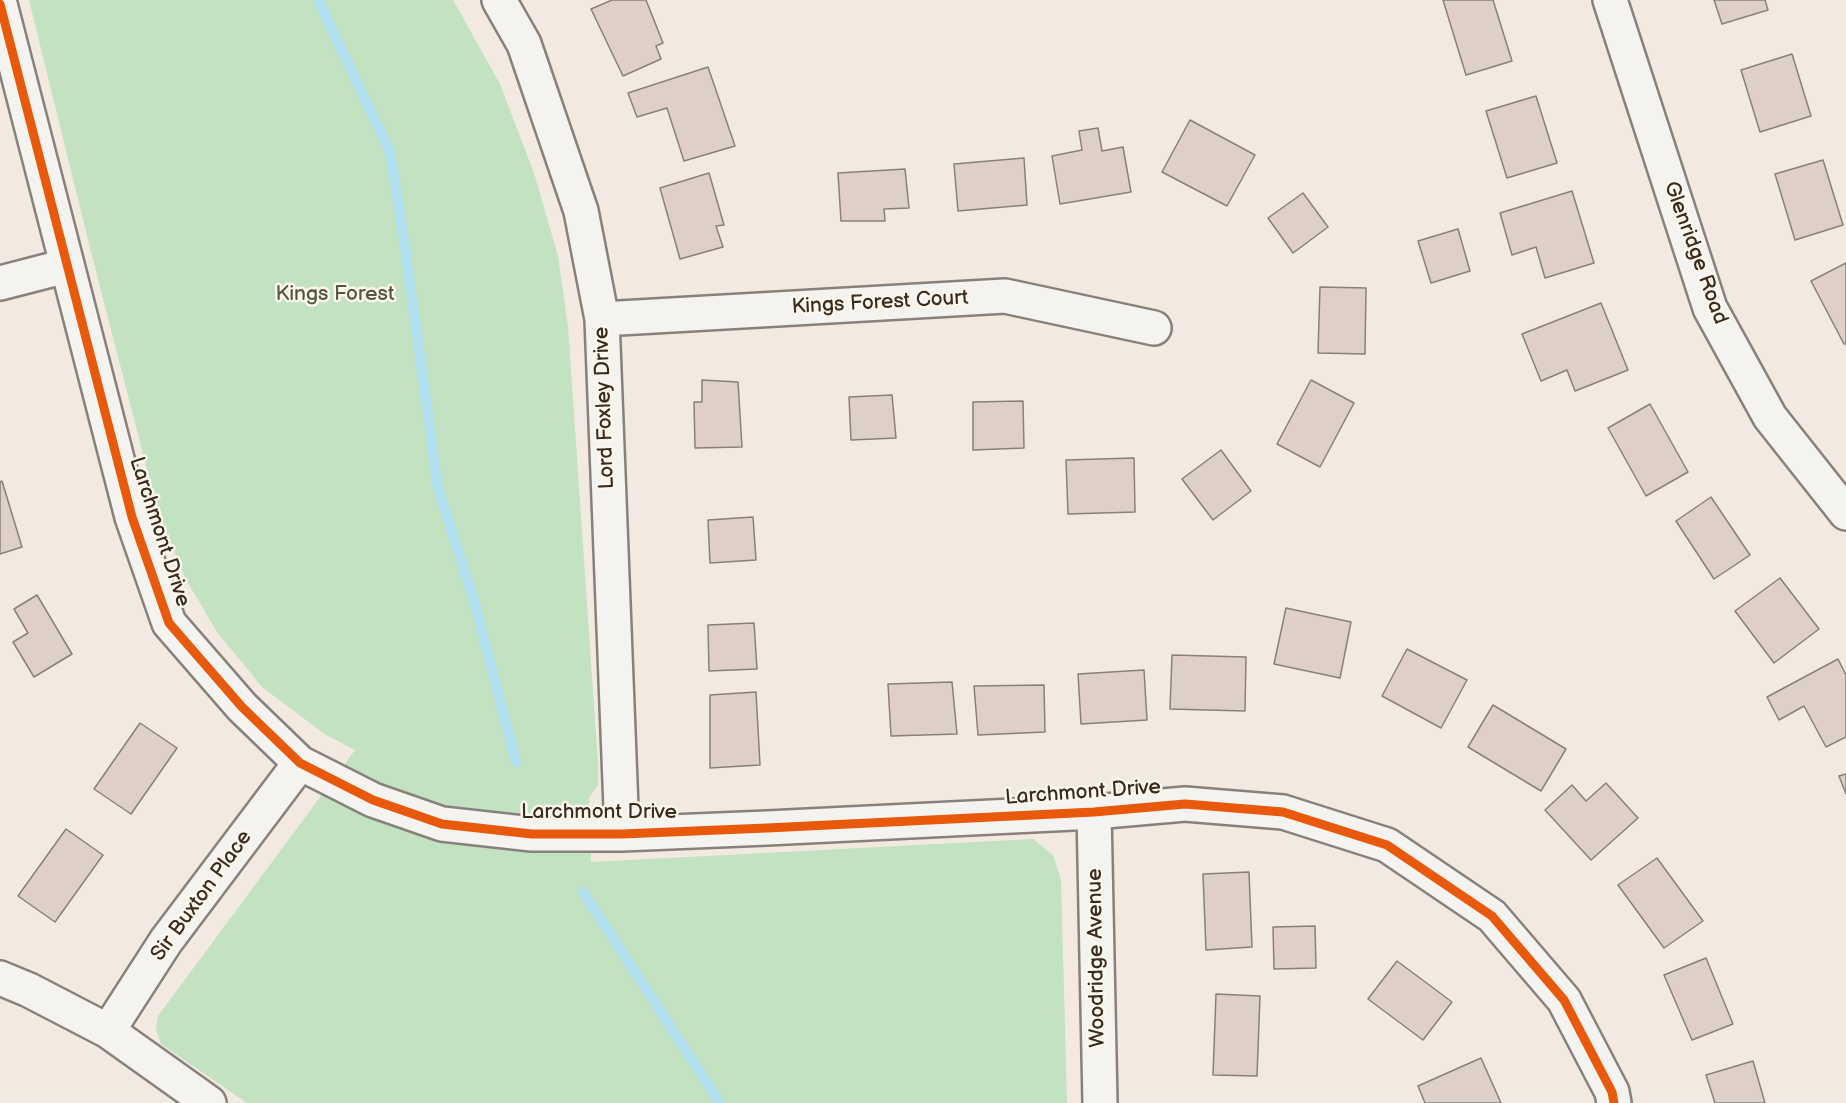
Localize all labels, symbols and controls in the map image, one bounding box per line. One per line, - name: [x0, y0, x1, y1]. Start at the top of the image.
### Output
- street label: Glenridge Road: [1657, 178, 1733, 328]
- park label: Kings Forest: [276, 282, 394, 308]
- street label: Kings Forest Court: [791, 286, 969, 320]
- street label: Lord Foxley Drive: [590, 326, 620, 490]
- street label: Larchmont Drive: [123, 454, 195, 610]
- street label: Larchmont Drive: [1004, 775, 1162, 811]
- street label: Larchmont Drive: [521, 800, 677, 826]
- street label: Sir Buxton Place: [146, 826, 258, 966]
- street label: Woodridge Avenue: [1083, 868, 1111, 1048]

